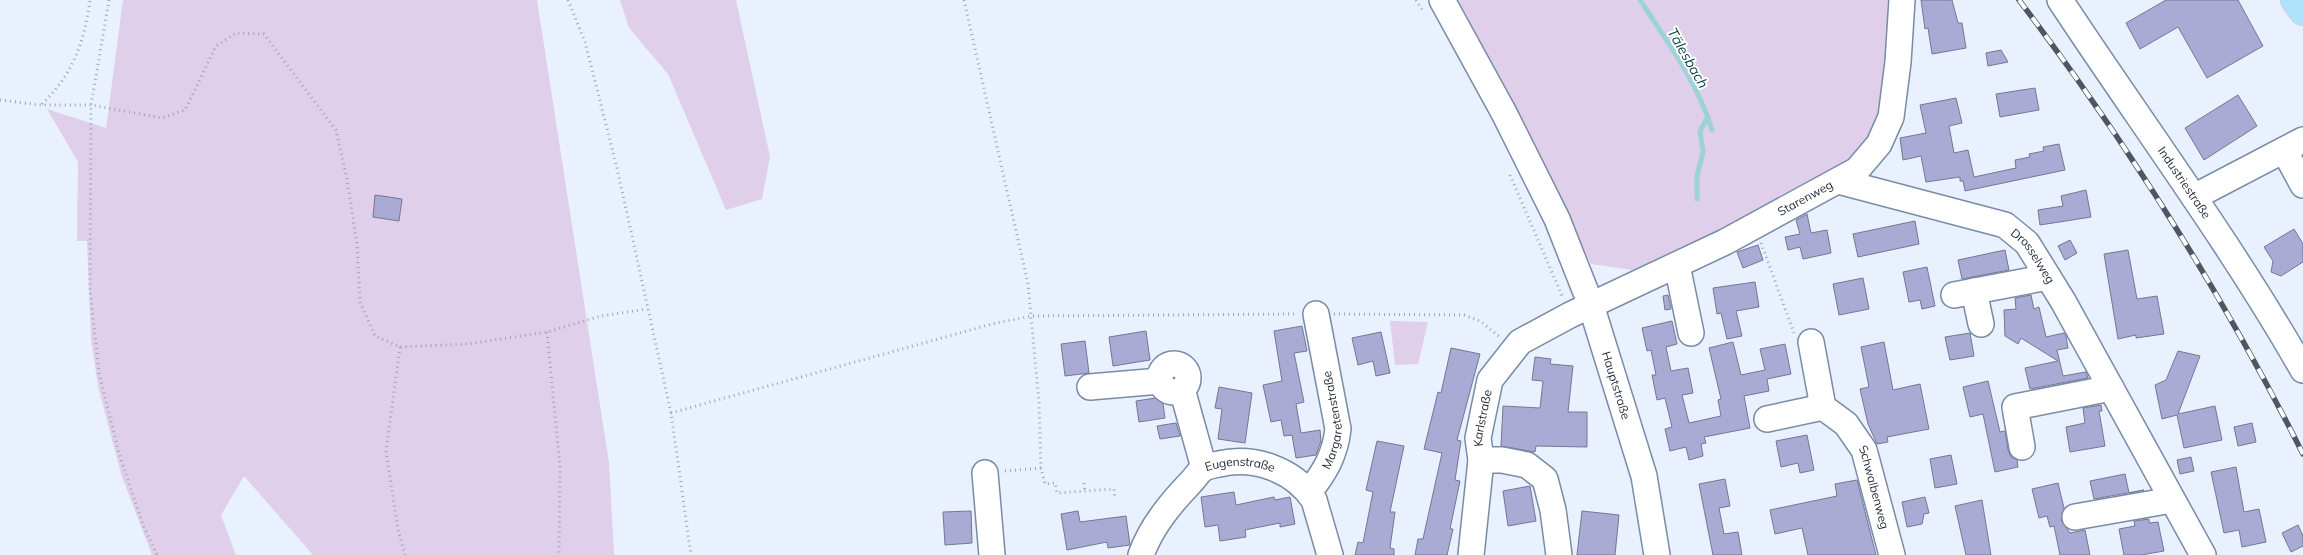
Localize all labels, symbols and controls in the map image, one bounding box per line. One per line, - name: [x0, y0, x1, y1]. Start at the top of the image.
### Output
- water label: Tälesbach: [1664, 25, 1712, 91]
- street label: Industriestraße: [2155, 144, 2214, 221]
- street label: Starenweg: [1775, 177, 1835, 219]
- street label: Drosselweg: [2008, 225, 2058, 286]
- street label: Hauptstraße: [1599, 349, 1634, 421]
- street label: Margaretenstraße: [1318, 370, 1345, 472]
- street label: Karlstraße: [1470, 388, 1495, 448]
- street label: Schwalbenweg: [1856, 442, 1893, 531]
- street label: Eugenstraße: [1203, 454, 1277, 475]

